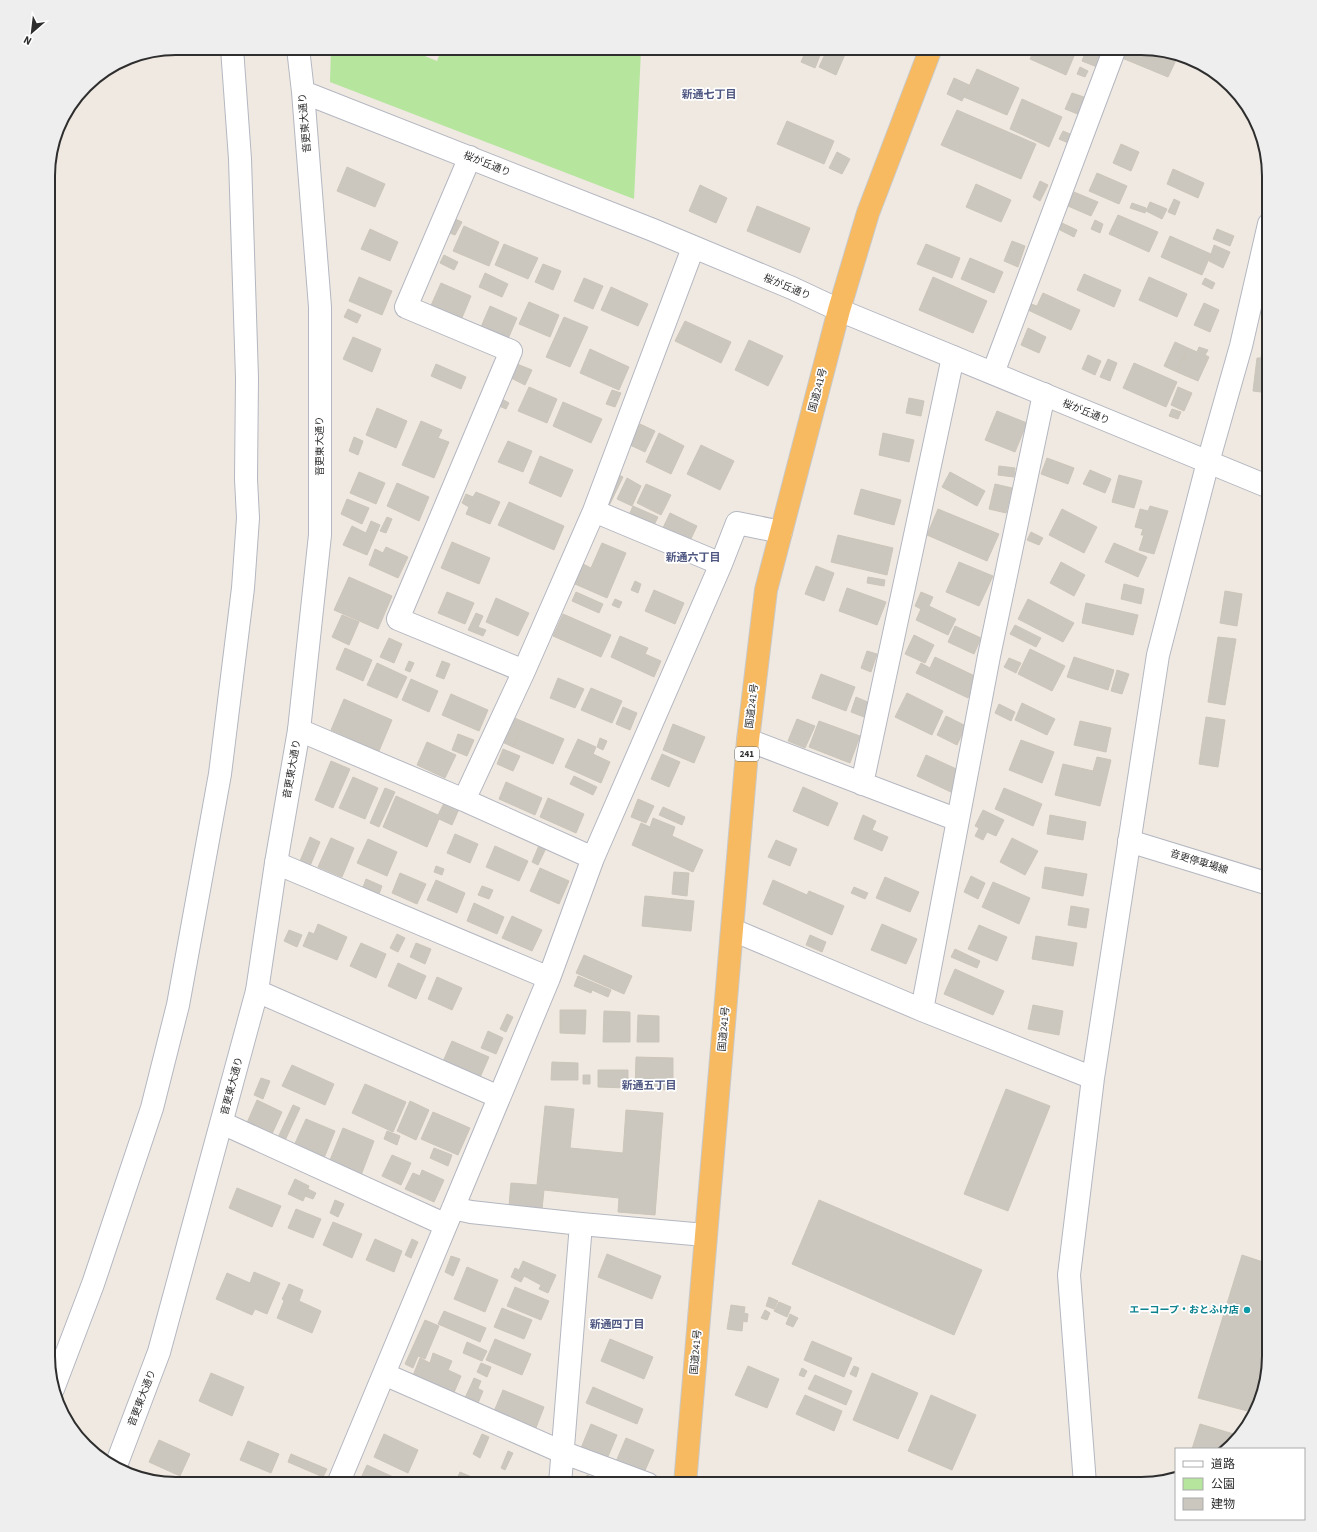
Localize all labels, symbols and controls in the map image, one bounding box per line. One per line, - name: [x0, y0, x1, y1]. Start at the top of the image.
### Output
- north arrow: [12, 12, 52, 52]
- text: N: [21, 32, 34, 49]
- district label: 新通七丁目: [682, 87, 737, 102]
- street label: 音更東大通り: [295, 93, 315, 153]
- street label: 桜が丘通り: [461, 148, 513, 180]
- street label: 桜が丘通り: [761, 271, 813, 303]
- street label: 国道241号: [805, 366, 831, 414]
- street label: 桜が丘通り: [1060, 396, 1112, 428]
- street label: 音更東大通り: [313, 416, 327, 476]
- district label: 新通六丁目: [666, 550, 721, 565]
- street label: 国道241号: [742, 683, 762, 729]
- street label: 音更東大通り: [280, 738, 304, 800]
- road number: 241: [735, 747, 759, 761]
- street label: 音更停車場線: [1168, 847, 1230, 877]
- street label: 国道241号: [715, 1006, 733, 1052]
- street label: 音更東大通り: [217, 1055, 247, 1117]
- district label: 新通五丁目: [622, 1078, 677, 1093]
- place label: エーコープ・おとふけ店: [1130, 1303, 1239, 1317]
- marker: エーコープ・おとふけ店: [1242, 1305, 1252, 1315]
- district label: 新通四丁目: [590, 1317, 645, 1332]
- street label: 国道241号: [687, 1329, 705, 1375]
- street label: 音更東大通り: [125, 1367, 159, 1429]
- legend: [1175, 1448, 1305, 1520]
- text: 道路: [1211, 1456, 1235, 1473]
- text: 公園: [1211, 1476, 1235, 1493]
- text: 建物: [1211, 1496, 1235, 1513]

